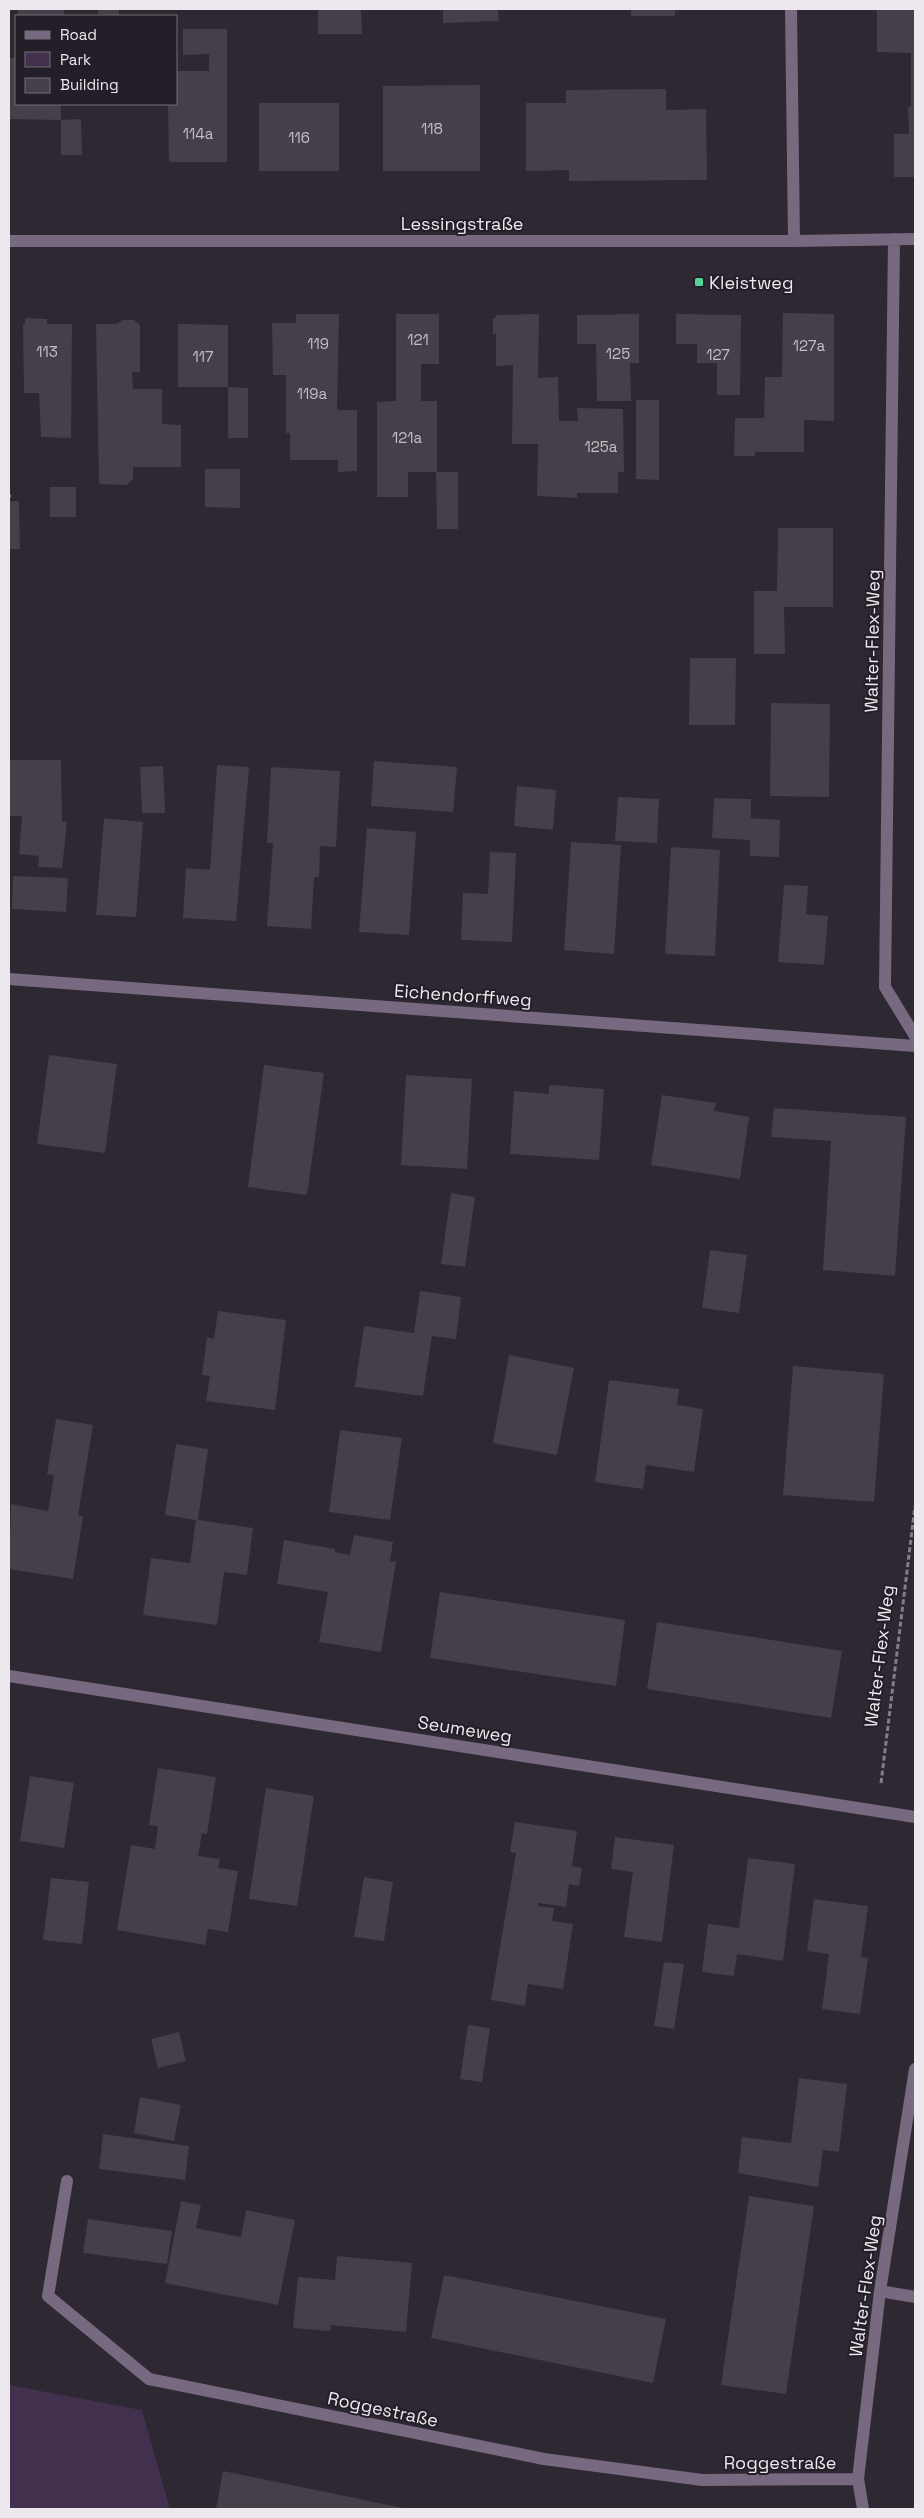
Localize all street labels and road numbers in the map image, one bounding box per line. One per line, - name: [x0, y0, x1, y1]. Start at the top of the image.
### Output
- street label: Lessingstraße: [401, 212, 523, 235]
- street label: Walter-Flex-Weg: [859, 569, 885, 713]
- street label: Eichendorffweg: [393, 979, 533, 1011]
- street label: Walter-Flex-Weg: [859, 1583, 899, 1729]
- street label: Seumeweg: [416, 1710, 514, 1748]
- street label: Walter-Flex-Weg: [844, 2213, 886, 2359]
- street label: Roggestraße: [326, 2386, 440, 2432]
- street label: Roggestraße: [724, 2451, 836, 2474]

